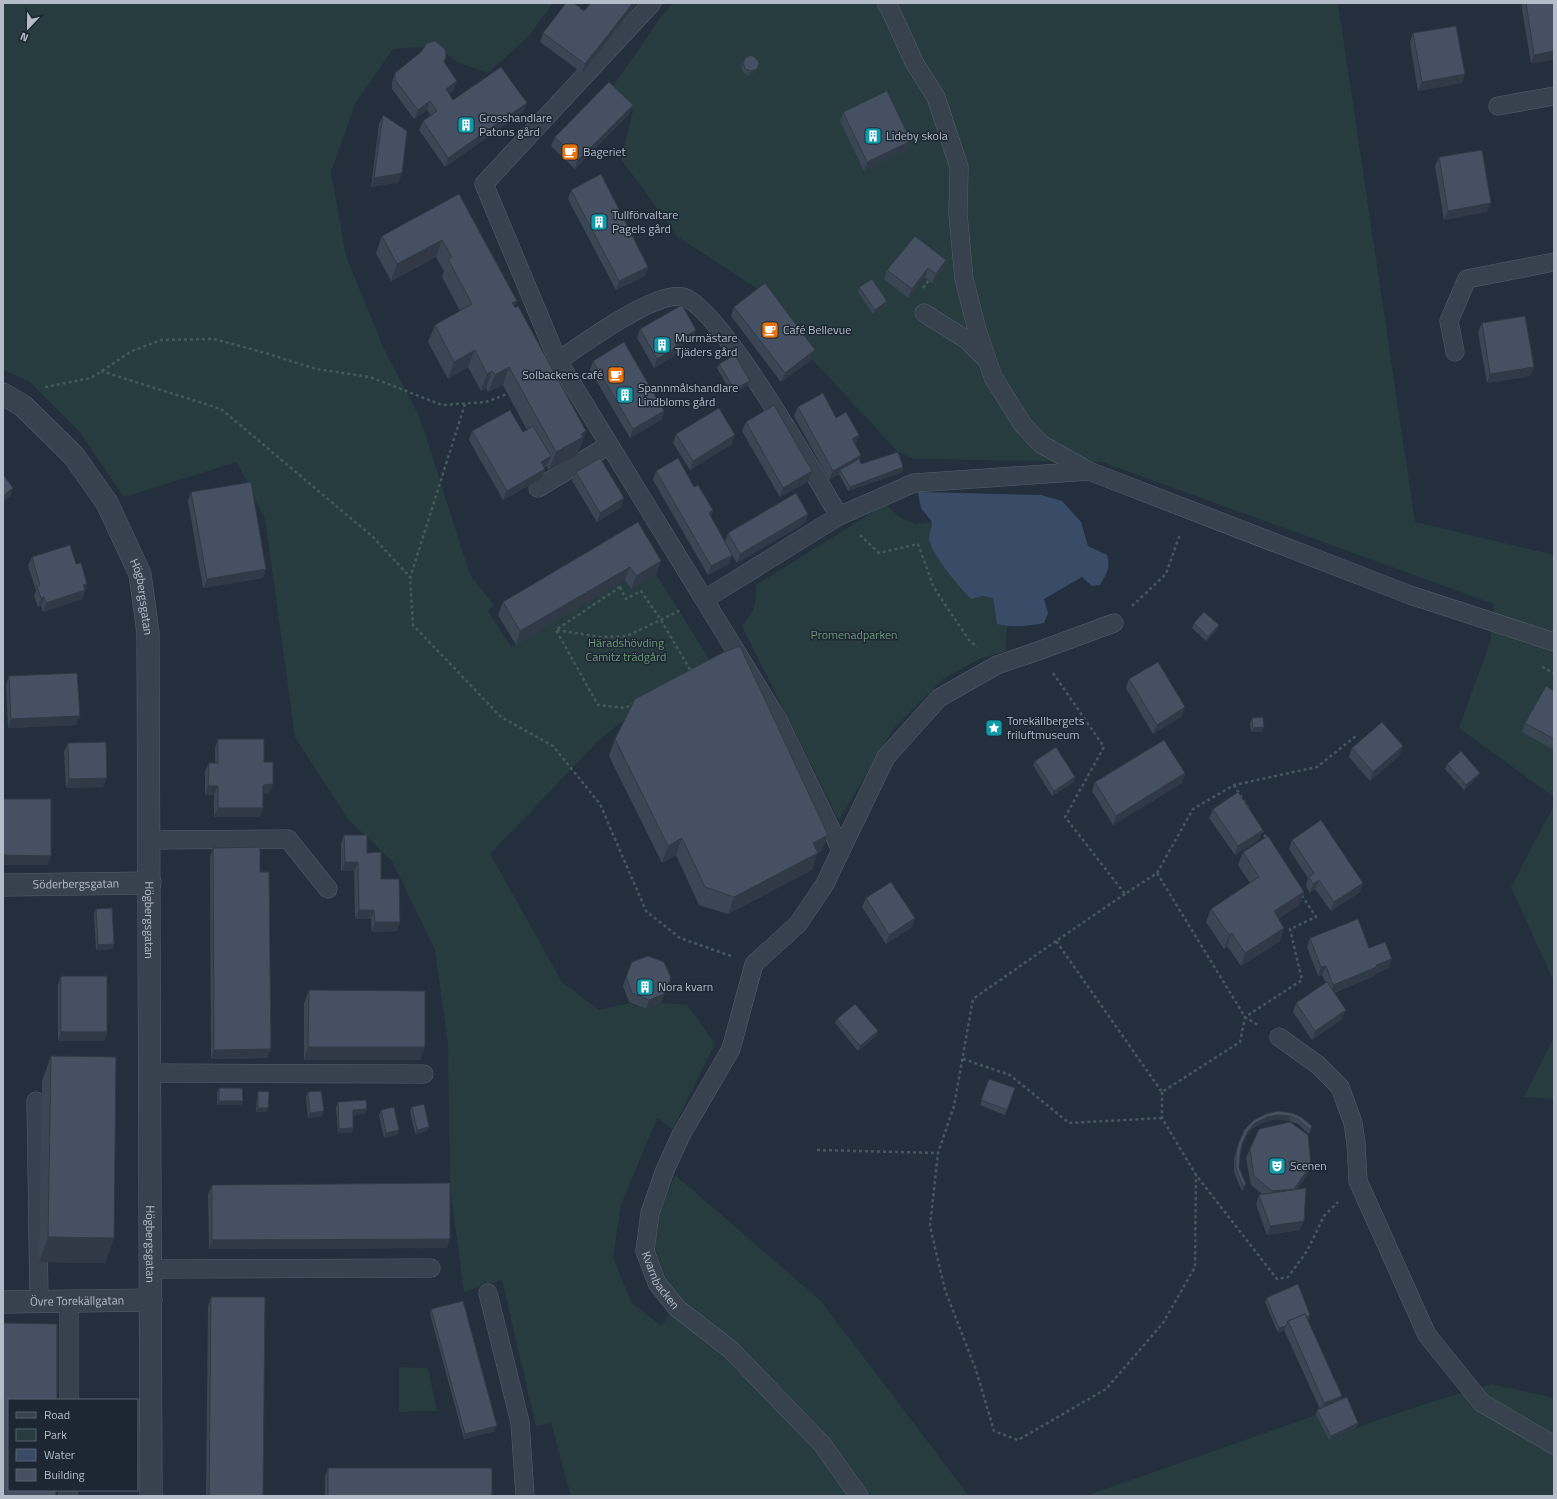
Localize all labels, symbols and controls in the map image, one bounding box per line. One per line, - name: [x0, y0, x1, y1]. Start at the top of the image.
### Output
- north arrow: [8, 8, 48, 48]
- text: N: [18, 28, 31, 46]
- place label: Grosshandlare Patons gård: [479, 108, 552, 141]
- building icon: Grosshandlare Patons gård: [456, 115, 476, 135]
- building icon: Lideby skola: [863, 126, 883, 146]
- place label: Lideby skola: [886, 126, 948, 145]
- cafe icon: Bageriet: [560, 142, 580, 162]
- place label: Bageriet: [583, 142, 626, 161]
- place label: Tullförvaltare Pagels gård: [612, 205, 678, 238]
- building icon: Tullförvaltare Pagels gård: [589, 212, 609, 232]
- cafe icon: Café Bellevue: [760, 320, 780, 340]
- place label: Café Bellevue: [783, 320, 851, 339]
- place label: Murmästare Tjäders gård: [675, 328, 738, 361]
- building icon: Murmästare Tjäders gård: [652, 335, 672, 355]
- place label: Solbackens café: [522, 365, 603, 384]
- cafe icon: Solbackens café: [606, 365, 626, 385]
- place label: Spannmålshandlare Lindbloms gård: [638, 378, 738, 411]
- building icon: Spannmålshandlare Lindbloms gård: [615, 385, 635, 405]
- street label: Högbergsgatan: [125, 555, 158, 636]
- park label: Promenadparken: [811, 625, 897, 644]
- park label: Häradshövding Camitz trädgård: [586, 633, 666, 666]
- place label: Torekällbergets friluftmuseum: [1007, 711, 1085, 744]
- place icon: Torekällbergets friluftmuseum: [984, 718, 1004, 738]
- street label: Söderbergsgatan: [33, 873, 119, 894]
- street label: Högbergsgatan: [140, 881, 159, 959]
- building icon: Nora kvarn: [635, 977, 655, 997]
- place label: Nora kvarn: [658, 977, 713, 996]
- theatre icon: Scenen: [1267, 1156, 1287, 1176]
- place label: Scenen: [1290, 1156, 1327, 1175]
- street label: Högbergsgatan: [141, 1205, 160, 1283]
- street label: Kvarnbacken: [637, 1248, 684, 1313]
- street label: Övre Torekällgatan: [30, 1290, 124, 1311]
- legend: [8, 1399, 138, 1491]
- text: Road: [44, 1405, 70, 1424]
- text: Park: [44, 1425, 67, 1444]
- text: Water: [44, 1445, 75, 1464]
- text: Building: [44, 1465, 85, 1484]

